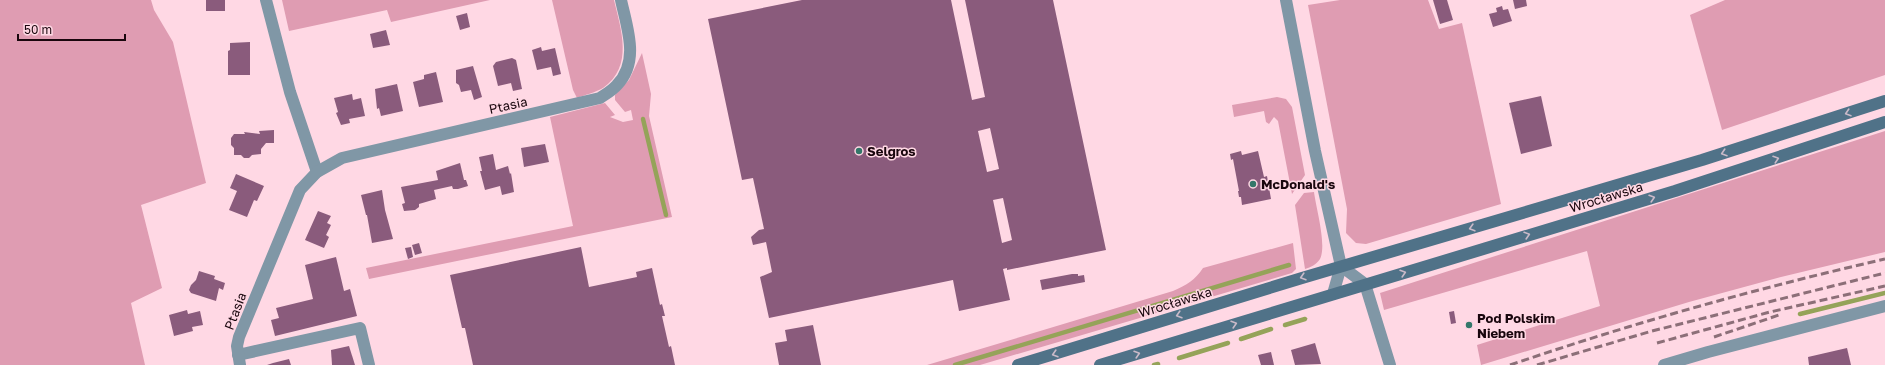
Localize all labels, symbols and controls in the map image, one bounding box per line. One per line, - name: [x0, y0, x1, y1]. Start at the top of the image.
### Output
- scale bar: [18, 16, 125, 42]
- text: 50 m: [24, 22, 52, 37]
- street label: Ptasia: [487, 93, 529, 117]
- one-way arrow: [1845, 108, 1852, 117]
- place label: Selgros: [867, 143, 916, 159]
- marker: Selgros: [854, 146, 864, 156]
- one-way arrow: [1721, 148, 1728, 156]
- one-way arrow: [1772, 155, 1779, 163]
- place label: McDonald's: [1261, 176, 1335, 192]
- street label: Wrocławska: [1567, 178, 1645, 216]
- marker: McDonald's: [1248, 179, 1258, 189]
- one-way arrow: [1648, 194, 1655, 203]
- one-way arrow: [1469, 223, 1476, 232]
- one-way arrow: [1523, 231, 1530, 240]
- one-way arrow: [1399, 269, 1406, 278]
- one-way arrow: [1300, 272, 1307, 281]
- street label: Wrocławska: [1136, 283, 1214, 321]
- street label: Ptasia: [221, 290, 249, 332]
- place label: Pod Polskim Niebem: [1477, 310, 1555, 341]
- one-way arrow: [1176, 311, 1183, 319]
- one-way arrow: [1231, 320, 1238, 329]
- marker: Pod Polskim Niebem: [1464, 320, 1474, 330]
- one-way arrow: [1052, 349, 1059, 358]
- one-way arrow: [1133, 350, 1140, 359]

